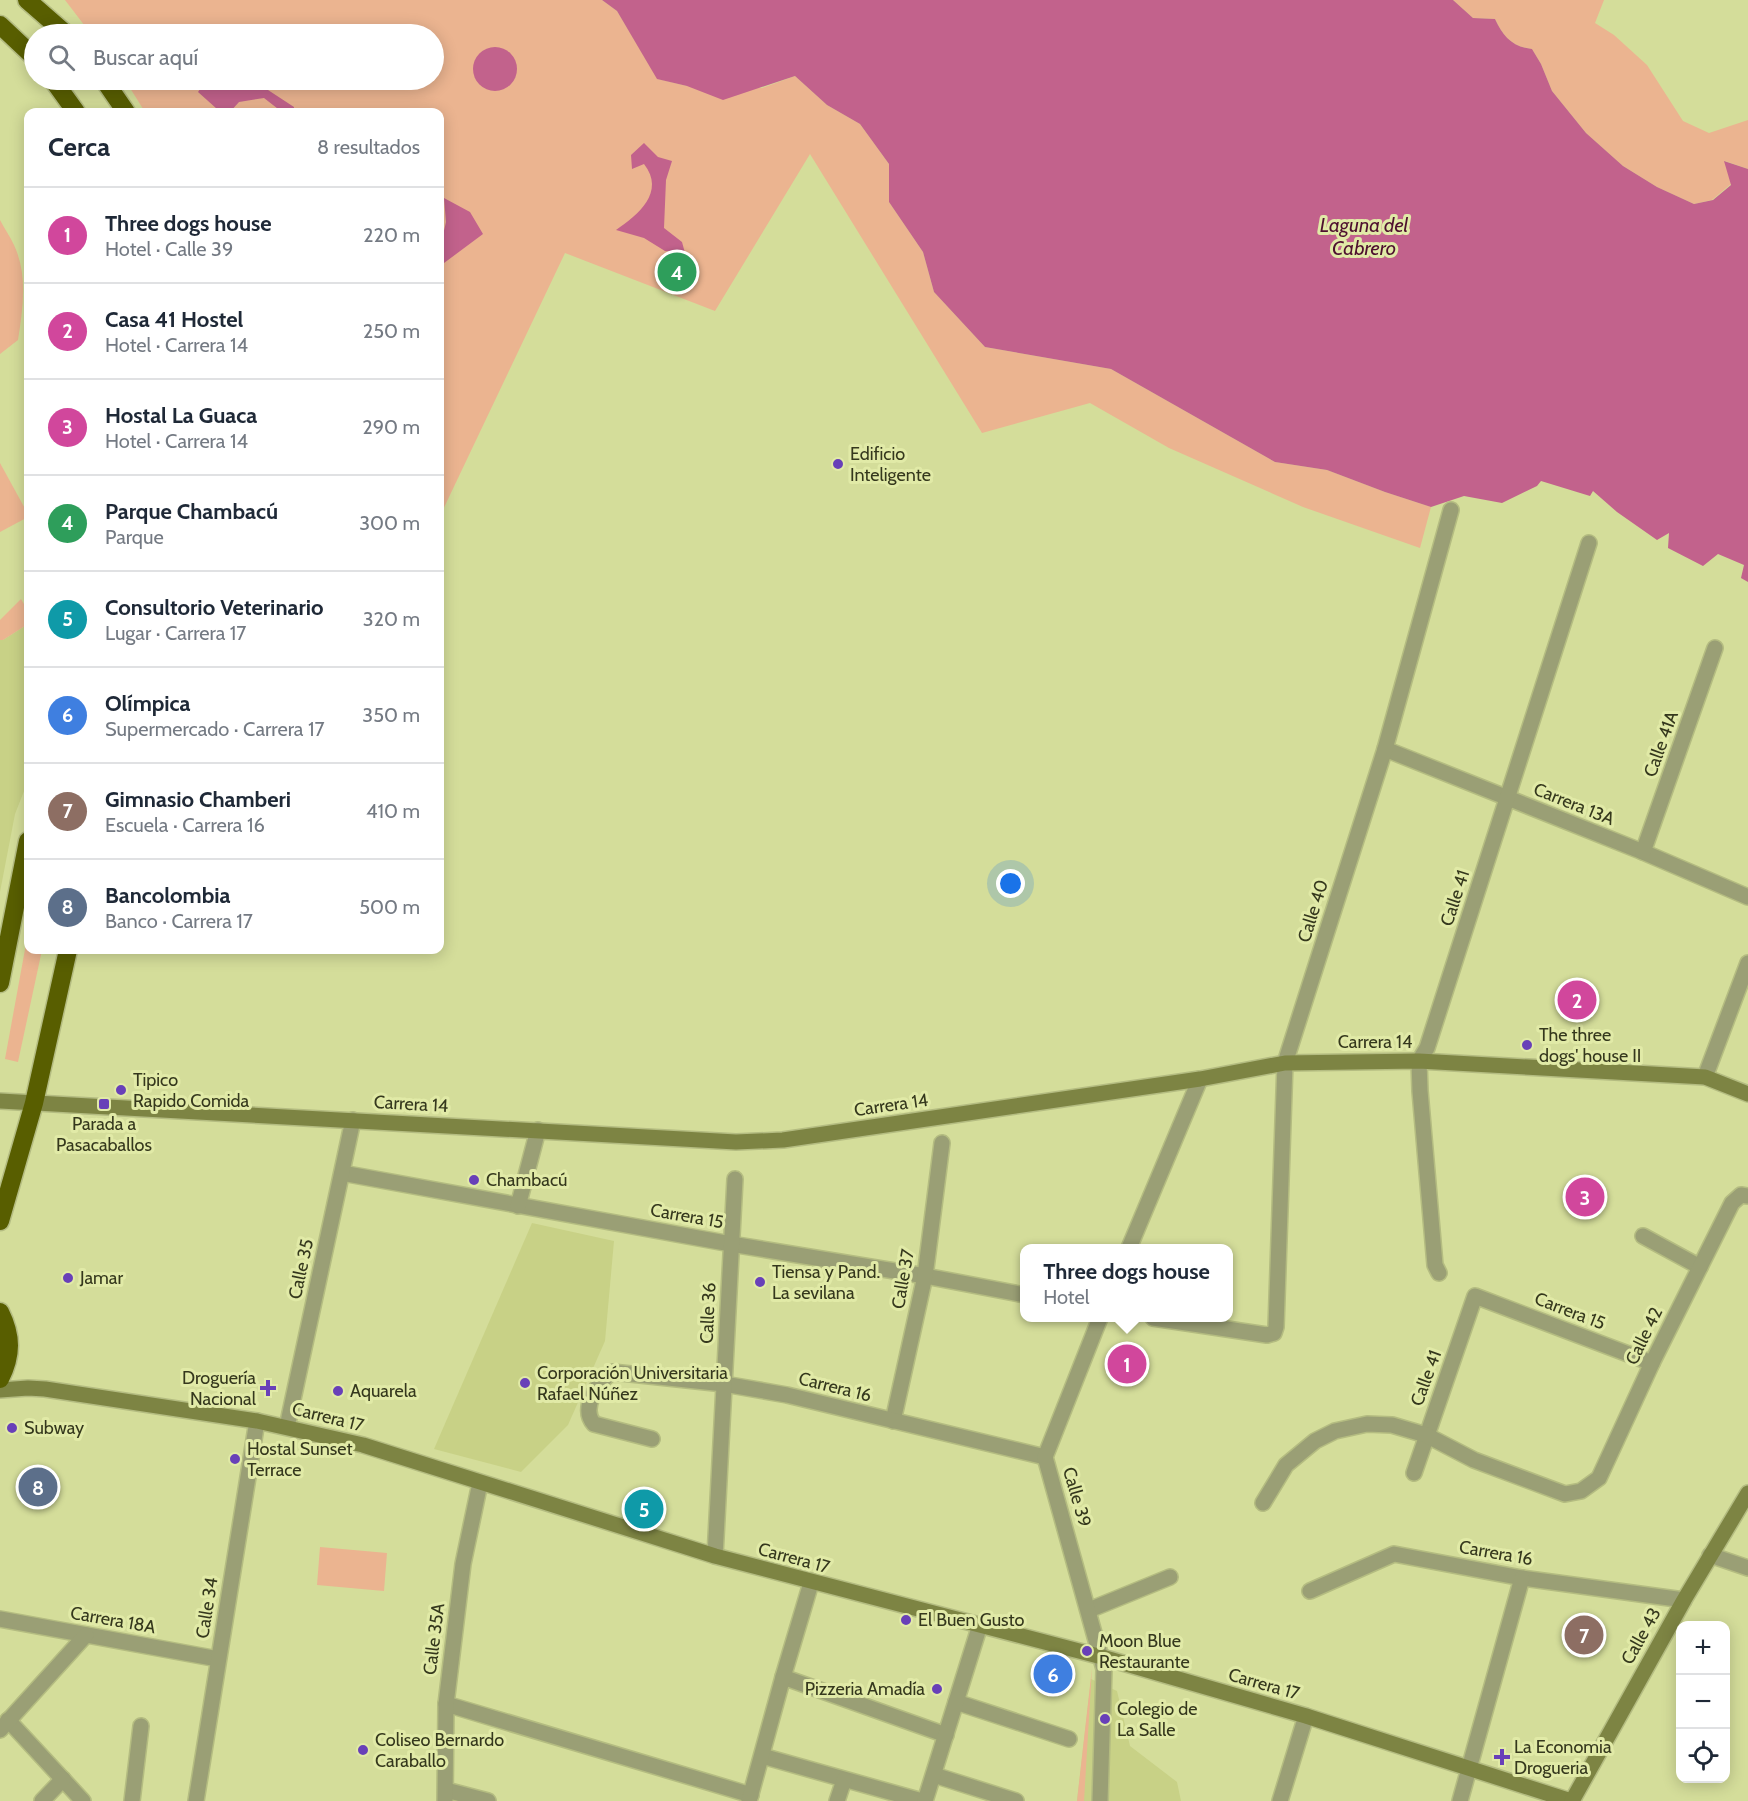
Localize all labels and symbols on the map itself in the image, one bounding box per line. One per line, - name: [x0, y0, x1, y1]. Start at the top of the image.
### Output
- water label: Laguna del Cabrero: [1320, 213, 1409, 260]
- pin: 4: [658, 250, 696, 294]
- place label: Edificio Inteligente: [850, 443, 931, 486]
- marker: Edificio Inteligente: [831, 457, 845, 471]
- street label: Calle 41A: [1639, 708, 1683, 780]
- street label: Carrera 13A: [1530, 778, 1618, 830]
- street label: Calle 41: [1436, 867, 1474, 929]
- your location: [996, 869, 1025, 898]
- street label: Calle 40: [1293, 877, 1333, 945]
- pin: 2: [1558, 978, 1596, 1022]
- place label: The three dogs' house II: [1539, 1024, 1641, 1067]
- street label: Carrera 14: [1338, 1031, 1412, 1053]
- marker: The three dogs' house II: [1520, 1038, 1534, 1052]
- place label: Tipico Rapido Comida: [133, 1069, 250, 1112]
- marker: Tipico Rapido Comida: [114, 1083, 128, 1097]
- street label: Carrera 14: [853, 1089, 929, 1121]
- street label: Carrera 14: [373, 1091, 449, 1117]
- marker: Parada a Pasacaballos: [97, 1097, 111, 1111]
- place label: Parada a Pasacaballos: [56, 1113, 152, 1156]
- place label: Chambacú: [486, 1169, 568, 1191]
- marker: Chambacú: [467, 1173, 481, 1187]
- pin: 3: [1566, 1174, 1604, 1220]
- street label: Carrera 15: [649, 1199, 725, 1233]
- street label: Calle 35: [284, 1237, 318, 1301]
- street label: Calle 37: [887, 1247, 919, 1311]
- place label: Tiensa y Pand. La sevilana: [772, 1261, 880, 1304]
- place label: Jamar: [79, 1267, 123, 1289]
- marker: Jamar: [61, 1271, 75, 1285]
- marker: Tiensa y Pand. La sevilana: [753, 1275, 767, 1289]
- street label: Calle 36: [695, 1282, 721, 1344]
- street label: Carrera 15: [1532, 1287, 1608, 1335]
- street label: Calle 42: [1621, 1304, 1667, 1368]
- pin: 1: [1108, 1342, 1146, 1386]
- street label: Calle 41: [1406, 1347, 1446, 1409]
- place label: Corporación Universitaria Rafael Núñez: [537, 1362, 728, 1405]
- place label: Droguería Nacional: [182, 1367, 257, 1410]
- street label: Carrera 16: [796, 1367, 874, 1407]
- marker: Corporación Universitaria Rafael Núñez: [518, 1376, 532, 1390]
- place label: Aquarela: [350, 1380, 417, 1402]
- marker: Droguería Nacional: [261, 1381, 275, 1395]
- marker: Aquarela: [331, 1384, 345, 1398]
- street label: Carrera 17: [290, 1397, 366, 1437]
- place label: Subway: [24, 1417, 84, 1439]
- marker: Subway: [5, 1421, 19, 1435]
- place label: Hostal Sunset Terrace: [247, 1438, 352, 1481]
- marker: Hostal Sunset Terrace: [228, 1452, 242, 1466]
- pin: 8: [18, 1464, 57, 1510]
- street label: Calle 39: [1058, 1464, 1096, 1530]
- pin: 5: [624, 1486, 664, 1532]
- street label: Carrera 16: [1457, 1536, 1535, 1570]
- street label: Carrera 17: [756, 1538, 832, 1578]
- street label: Calle 34: [191, 1576, 223, 1640]
- street label: Carrera 18A: [69, 1602, 157, 1638]
- street label: Calle 35A: [419, 1602, 449, 1676]
- street label: Calle 43: [1616, 1604, 1666, 1668]
- place label: El Buen Gusto: [918, 1609, 1025, 1631]
- pin: 7: [1564, 1612, 1604, 1658]
- marker: El Buen Gusto: [899, 1613, 913, 1627]
- place label: Moon Blue Restaurante: [1099, 1630, 1190, 1673]
- marker: Moon Blue Restaurante: [1080, 1644, 1094, 1658]
- pin: 6: [1034, 1652, 1072, 1696]
- street label: Carrera 17: [1226, 1663, 1302, 1705]
- place label: Pizzeria Amadía: [805, 1678, 925, 1700]
- marker: Pizzeria Amadía: [930, 1682, 944, 1696]
- place label: Colegio de La Salle: [1117, 1698, 1197, 1741]
- marker: Colegio de La Salle: [1098, 1712, 1112, 1726]
- place label: Coliseo Bernardo Caraballo: [375, 1729, 504, 1772]
- place label: La Economia Drogueria: [1514, 1736, 1612, 1779]
- marker: Coliseo Bernardo Caraballo: [356, 1743, 370, 1757]
- marker: La Economia Drogueria: [1495, 1750, 1509, 1764]

